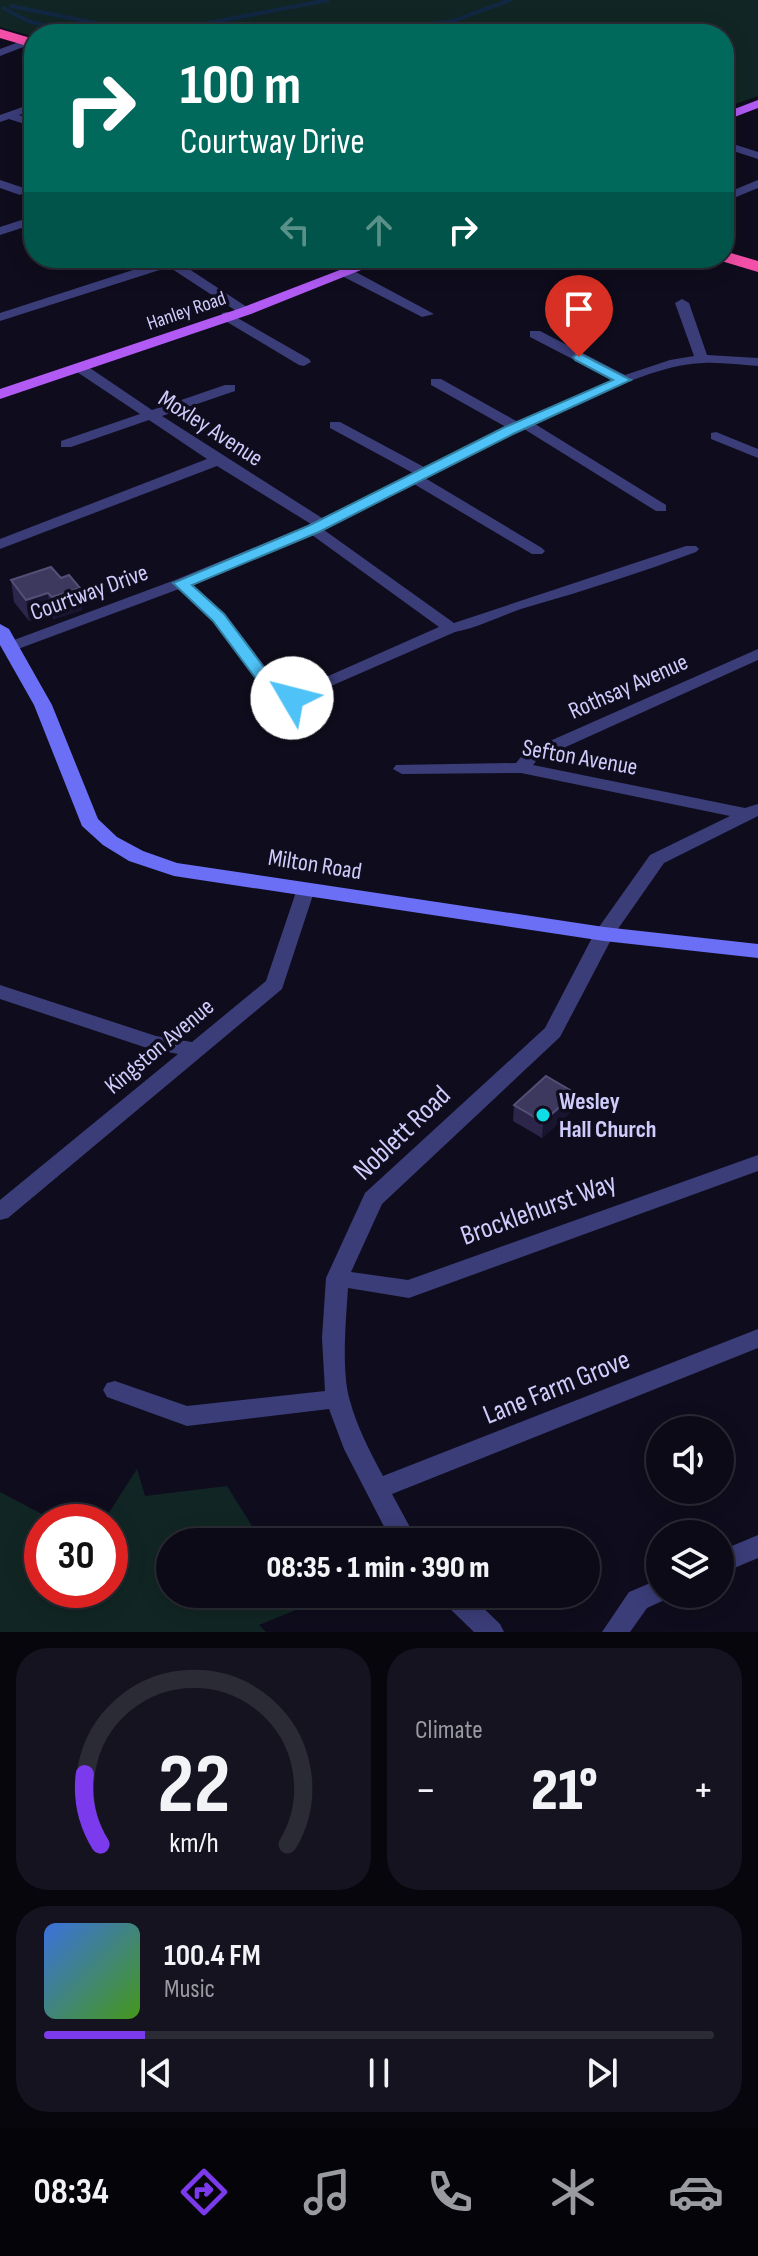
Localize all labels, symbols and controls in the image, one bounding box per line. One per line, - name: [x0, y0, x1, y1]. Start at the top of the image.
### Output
- text: 100 m: [180, 53, 301, 120]
- icon: right: [48, 56, 152, 160]
- text: Courtway Drive: [180, 121, 365, 164]
- icon: left: [273, 208, 317, 252]
- icon: ahead: [357, 208, 401, 252]
- icon: right: [441, 208, 485, 252]
- pin: [545, 275, 613, 357]
- street label: Hanley Road: [144, 286, 229, 336]
- icon: arrive: [557, 287, 601, 331]
- street label: Moxley Avenue: [153, 384, 268, 473]
- street label: Courtway Drive: [26, 558, 152, 627]
- street label: Rothsay Avenue: [564, 647, 692, 726]
- position arrow: [250, 656, 334, 740]
- street label: Sefton Avenue: [520, 733, 640, 782]
- street label: Milton Road: [266, 843, 364, 886]
- street label: Kingston Avenue: [99, 992, 220, 1100]
- street label: Noblett Road: [347, 1079, 457, 1187]
- place label: Wesley Hall Church: [559, 1087, 657, 1144]
- marker: Wesley Hall Church: [534, 1106, 552, 1124]
- street label: Brocklehurst Way: [456, 1166, 621, 1253]
- street label: Lane Farm Grove: [478, 1343, 635, 1432]
- map controls: [646, 1416, 734, 1608]
- button: sound: [646, 1416, 734, 1504]
- speed limit sign: 30: [24, 1504, 128, 1608]
- button: layers: [646, 1520, 734, 1608]
- text: 08:35 · 1 min · 390 m: [267, 1550, 489, 1586]
- text: Climate: [415, 1715, 483, 1746]
- text: 22: [157, 1736, 230, 1836]
- text: 21°: [531, 1755, 598, 1827]
- text: −: [415, 1764, 437, 1817]
- text: +: [692, 1764, 714, 1817]
- text: km/h: [169, 1826, 218, 1861]
- text: 100.4 FM: [164, 1938, 261, 1974]
- text: Music: [164, 1974, 215, 2005]
- icon: previous: [134, 2051, 178, 2095]
- icon: pause: [357, 2051, 401, 2095]
- icon: next: [580, 2051, 624, 2095]
- icon: directions: [176, 2164, 232, 2220]
- icon: music: [299, 2164, 355, 2220]
- icon: phone: [422, 2164, 478, 2220]
- icon: climate: [545, 2164, 601, 2220]
- icon: car: [668, 2164, 724, 2220]
- text: 08:34: [34, 2171, 109, 2214]

